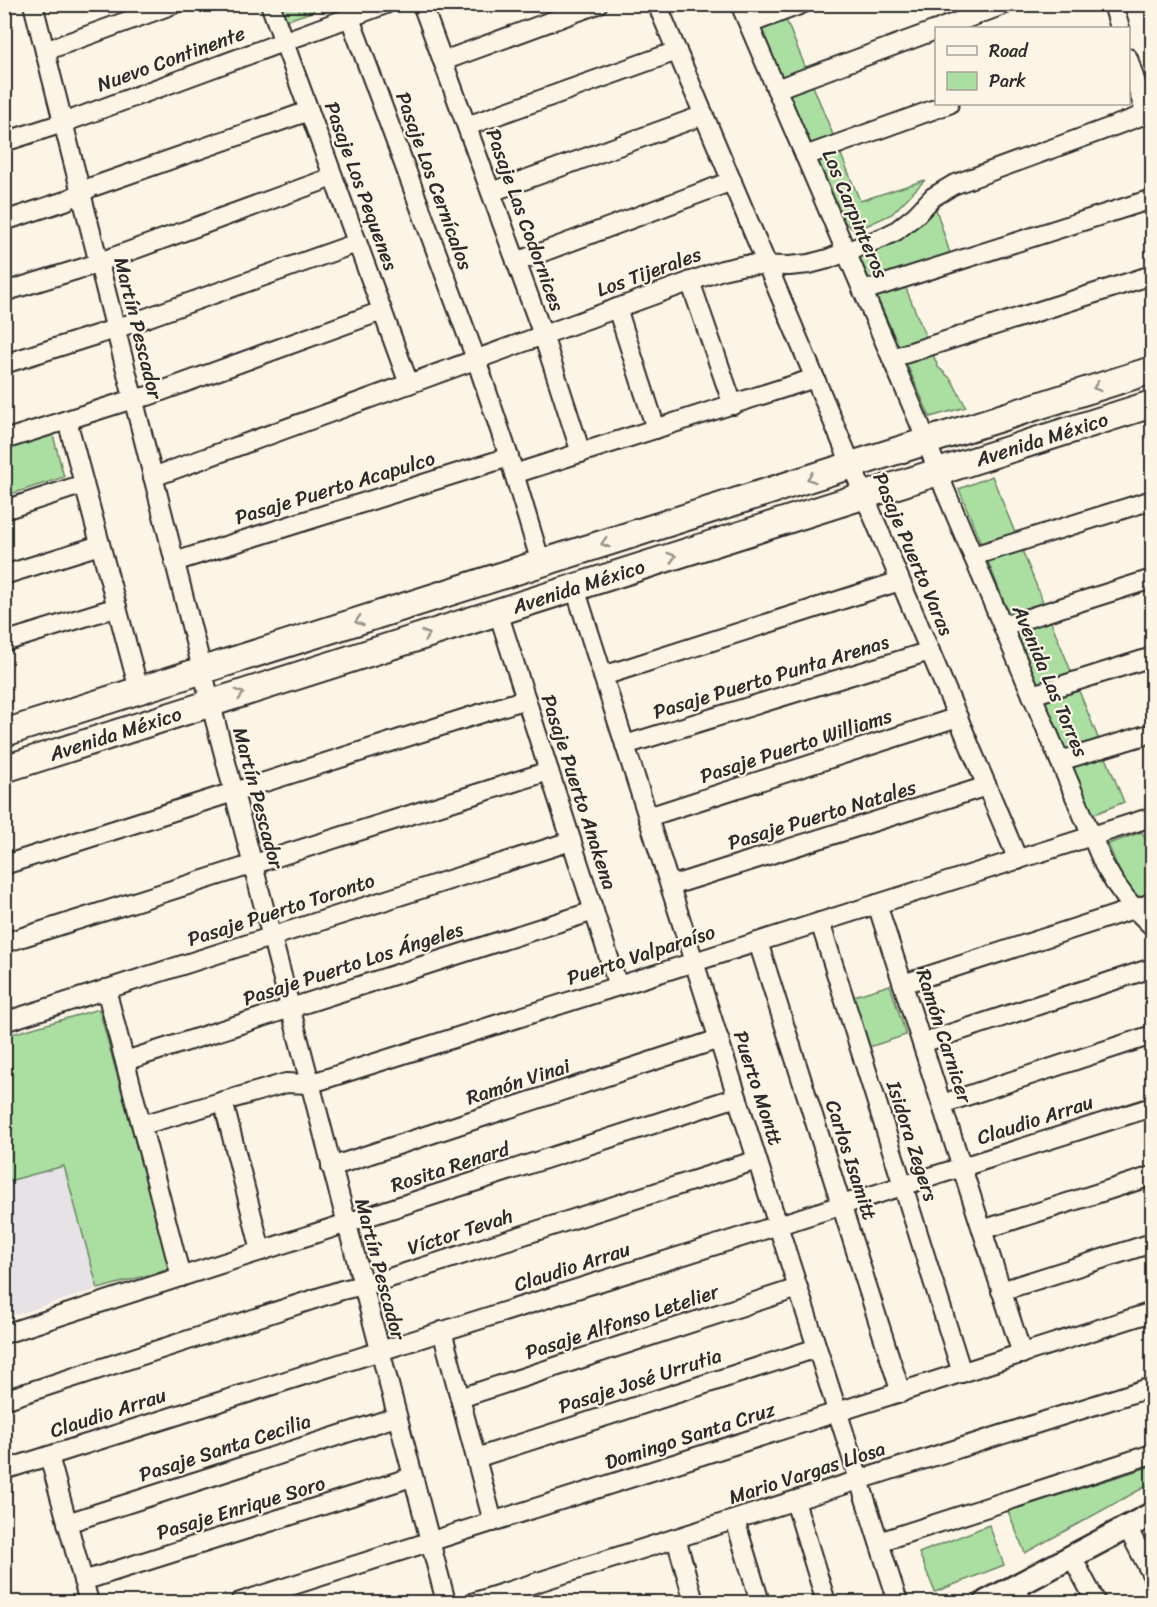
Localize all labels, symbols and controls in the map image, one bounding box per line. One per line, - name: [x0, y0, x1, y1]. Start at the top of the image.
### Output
- street label: Nuevo Continente: [92, 16, 250, 102]
- legend: [935, 27, 1130, 105]
- text: Road: [989, 35, 1029, 67]
- text: Park: [989, 65, 1026, 97]
- street label: Pasaje Los Cernícalos: [385, 87, 483, 276]
- street label: Pasaje Los Pequenes: [314, 97, 408, 276]
- street label: Pasaje Las Codornices: [476, 124, 575, 317]
- street label: Los Carpinteros: [812, 144, 898, 285]
- street label: Los Tijerales: [592, 237, 707, 307]
- street label: Martín Pescador: [103, 253, 173, 404]
- one-way arrow: [1092, 380, 1103, 392]
- street label: Avenida México: [970, 402, 1113, 477]
- street label: Pasaje Puerto Acapulco: [230, 441, 440, 535]
- street label: Pasaje Puerto Varas: [863, 467, 964, 642]
- one-way arrow: [806, 471, 817, 483]
- one-way arrow: [600, 536, 611, 548]
- street label: Avenida México: [507, 549, 649, 624]
- one-way arrow: [666, 552, 677, 564]
- street label: Avenida Las Torres: [1002, 598, 1098, 763]
- one-way arrow: [354, 614, 365, 626]
- street label: Pasaje Puerto Punta Arenas: [649, 624, 894, 730]
- one-way arrow: [420, 630, 431, 642]
- one-way arrow: [234, 689, 245, 701]
- street label: Pasaje Puerto Anakena: [531, 690, 627, 894]
- street label: Avenida México: [44, 696, 186, 771]
- street label: Pasaje Puerto Williams: [695, 698, 897, 794]
- street label: Martín Pescador: [222, 723, 294, 874]
- street label: Pasaje Puerto Natales: [724, 770, 921, 860]
- street label: Pasaje Puerto Toronto: [183, 863, 379, 957]
- street label: Pasaje Puerto Los Ángeles: [238, 912, 468, 1016]
- street label: Puerto Valparaíso: [562, 915, 720, 995]
- street label: Ramón Carnicer: [906, 964, 982, 1108]
- street label: Puerto Montt: [723, 1026, 793, 1150]
- street label: Ramón Vinai: [461, 1048, 576, 1115]
- street label: Isidora Zegers: [876, 1075, 948, 1206]
- street label: Claudio Arrau: [972, 1085, 1098, 1155]
- street label: Carlos Isamitt: [815, 1095, 887, 1225]
- street label: Rosita Renard: [386, 1131, 515, 1203]
- street label: Martín Pescador: [344, 1194, 416, 1345]
- street label: Víctor Tevah: [403, 1198, 517, 1266]
- street label: Claudio Arrau: [509, 1232, 635, 1302]
- street label: Pasaje Alfonso Letelier: [521, 1274, 724, 1370]
- street label: Pasaje José Urrutia: [554, 1338, 726, 1424]
- street label: Claudio Arrau: [45, 1378, 171, 1448]
- street label: Domingo Santa Cruz: [600, 1392, 780, 1480]
- street label: Pasaje Santa Cecilia: [134, 1404, 316, 1492]
- street label: Mario Vargas Llosa: [724, 1431, 890, 1515]
- street label: Pasaje Enrique Soro: [152, 1466, 330, 1550]

